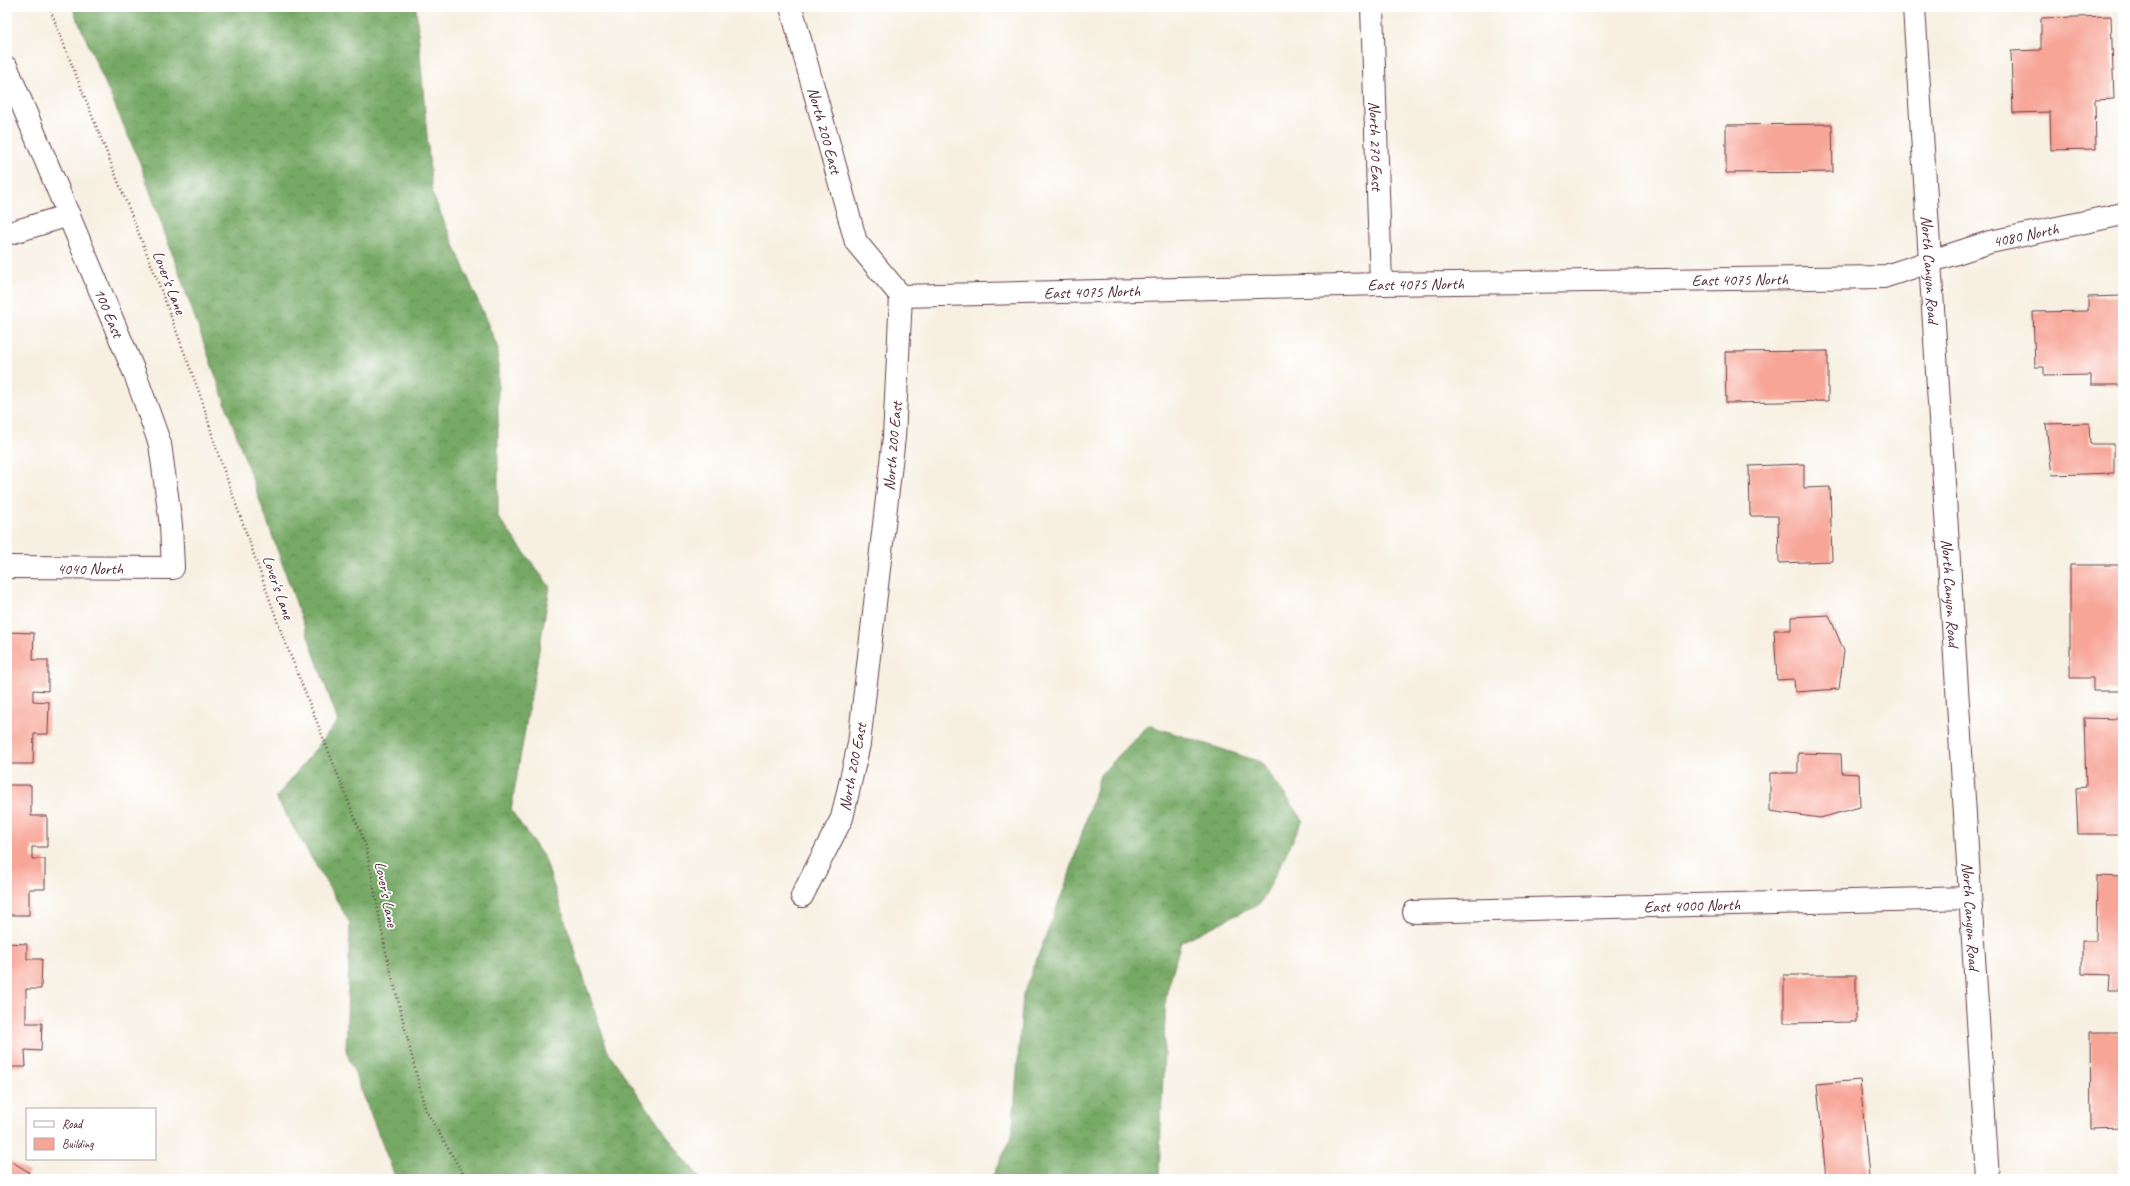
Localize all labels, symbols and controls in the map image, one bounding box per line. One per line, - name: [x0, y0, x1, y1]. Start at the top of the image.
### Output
- street label: North 200 East: [803, 85, 846, 178]
- street label: North 270 East: [1364, 101, 1387, 193]
- street label: North Canyon Road: [1916, 215, 1943, 327]
- street label: 4080 North: [1991, 219, 2061, 252]
- street label: Lover's Lane: [148, 248, 191, 319]
- street label: East 4075 North: [1692, 269, 1789, 291]
- street label: East 4075 North: [1367, 274, 1465, 295]
- street label: East 4075 North: [1044, 281, 1141, 303]
- street label: 100 East: [89, 285, 128, 342]
- street label: North 200 East: [879, 399, 907, 491]
- street label: North Canyon Road: [1937, 538, 1964, 650]
- street label: Lover's Lane: [258, 553, 299, 624]
- street label: 4040 North: [57, 559, 124, 579]
- street label: North 200 East: [835, 720, 872, 813]
- street label: Lover's Lane: [370, 860, 402, 930]
- street label: North Canyon Road: [1957, 862, 1984, 973]
- street label: East 4000 North: [1644, 895, 1741, 917]
- legend: [26, 1108, 156, 1160]
- text: Road: [62, 1116, 84, 1132]
- text: Building: [62, 1136, 94, 1152]

